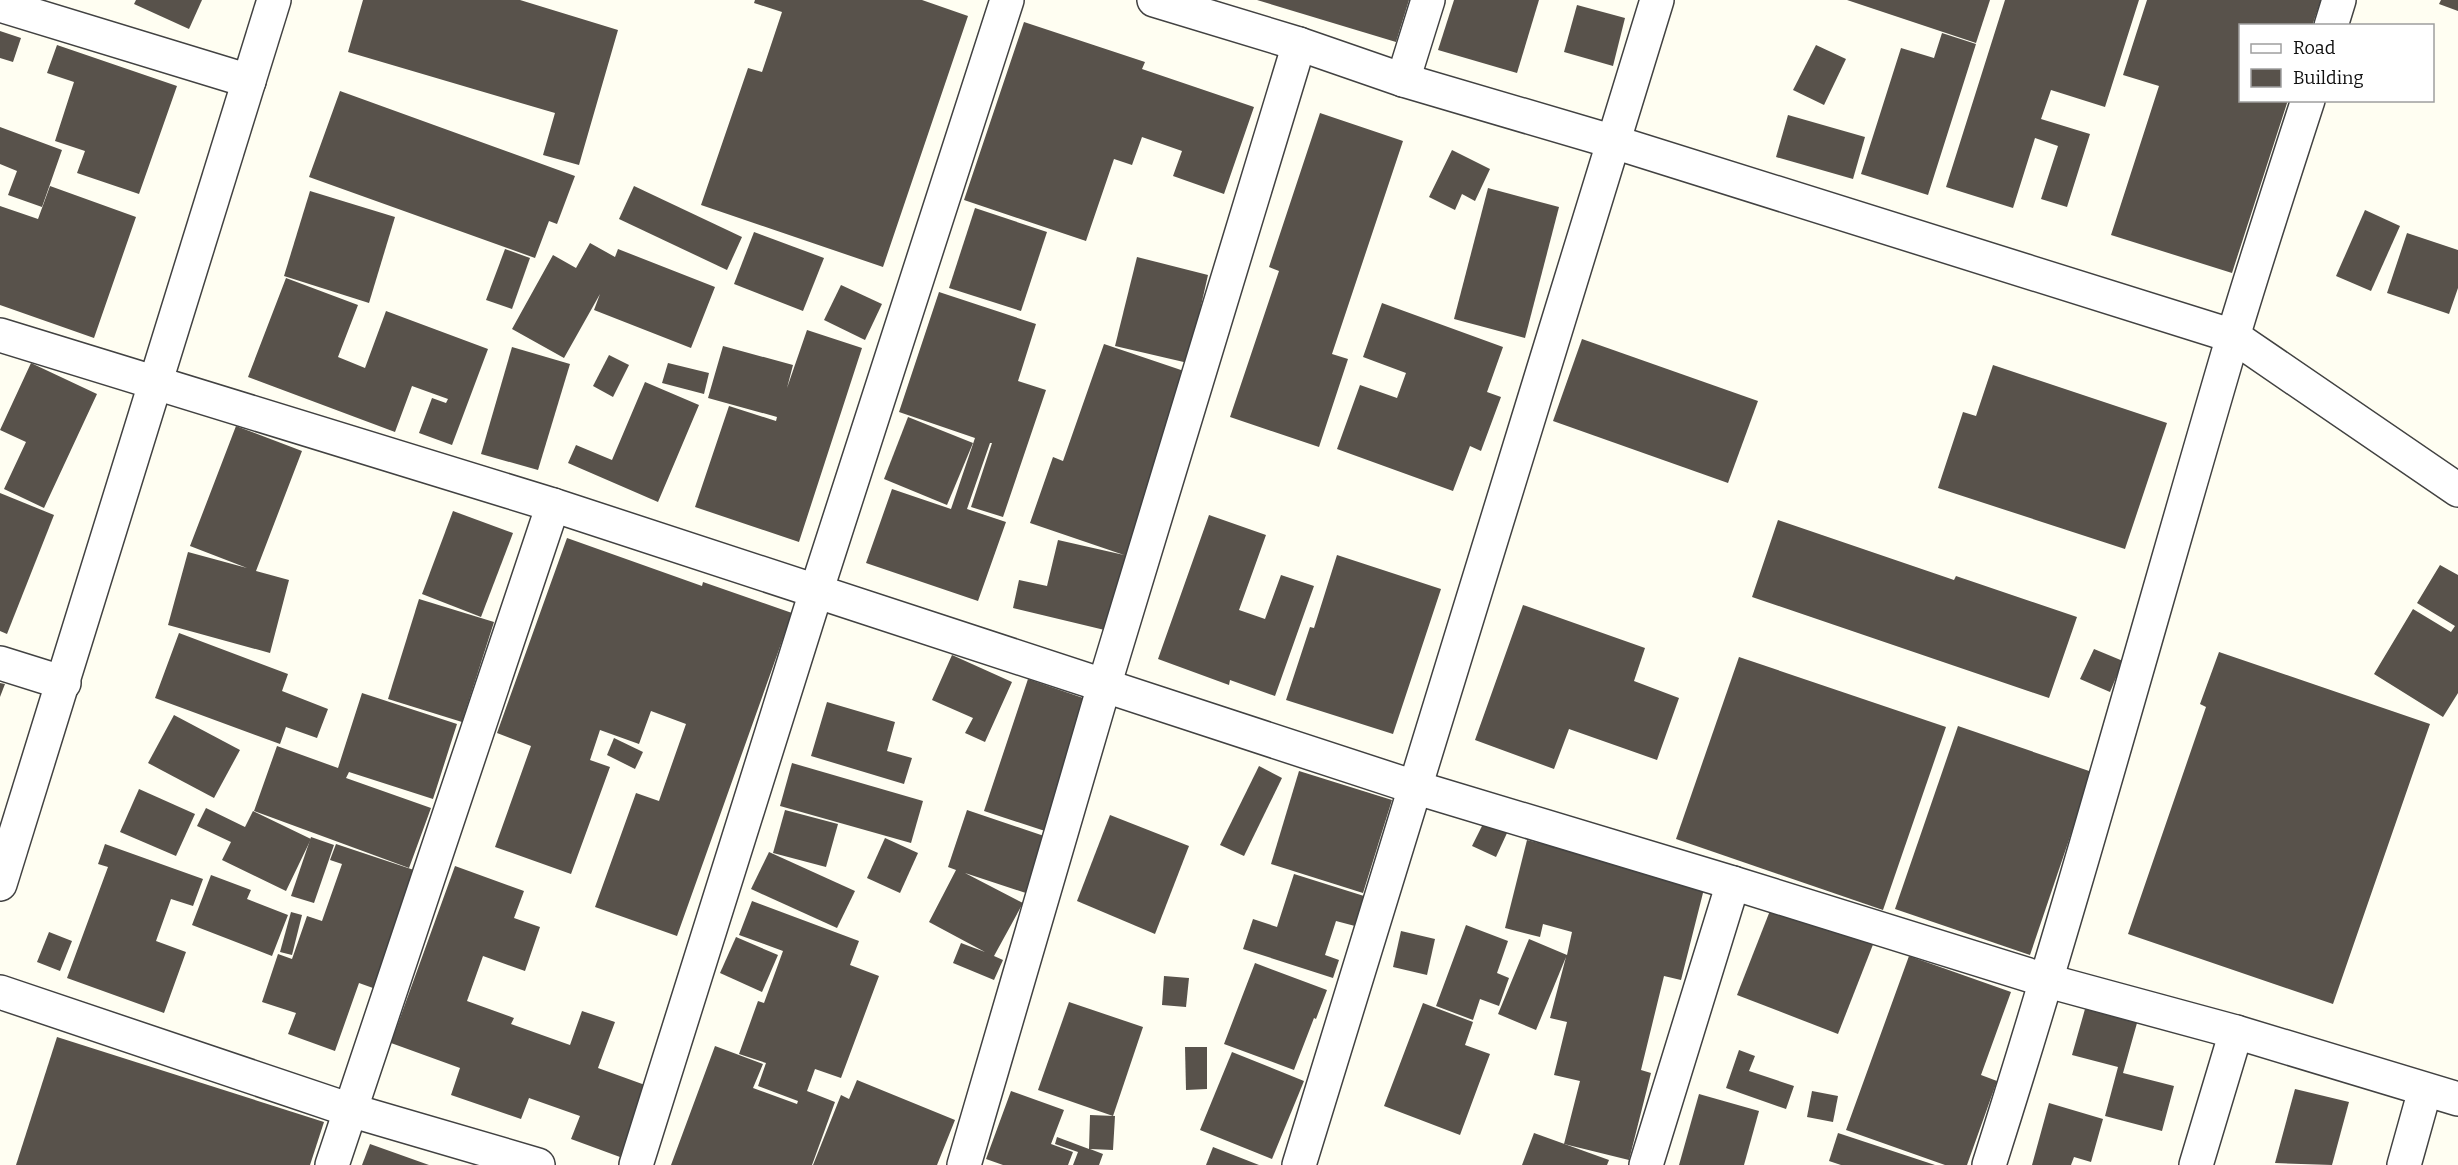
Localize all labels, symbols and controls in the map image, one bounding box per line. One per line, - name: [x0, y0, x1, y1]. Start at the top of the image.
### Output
- legend: [2239, 24, 2434, 102]
- text: Road: [2293, 37, 2336, 59]
- text: Building: [2293, 67, 2364, 89]

